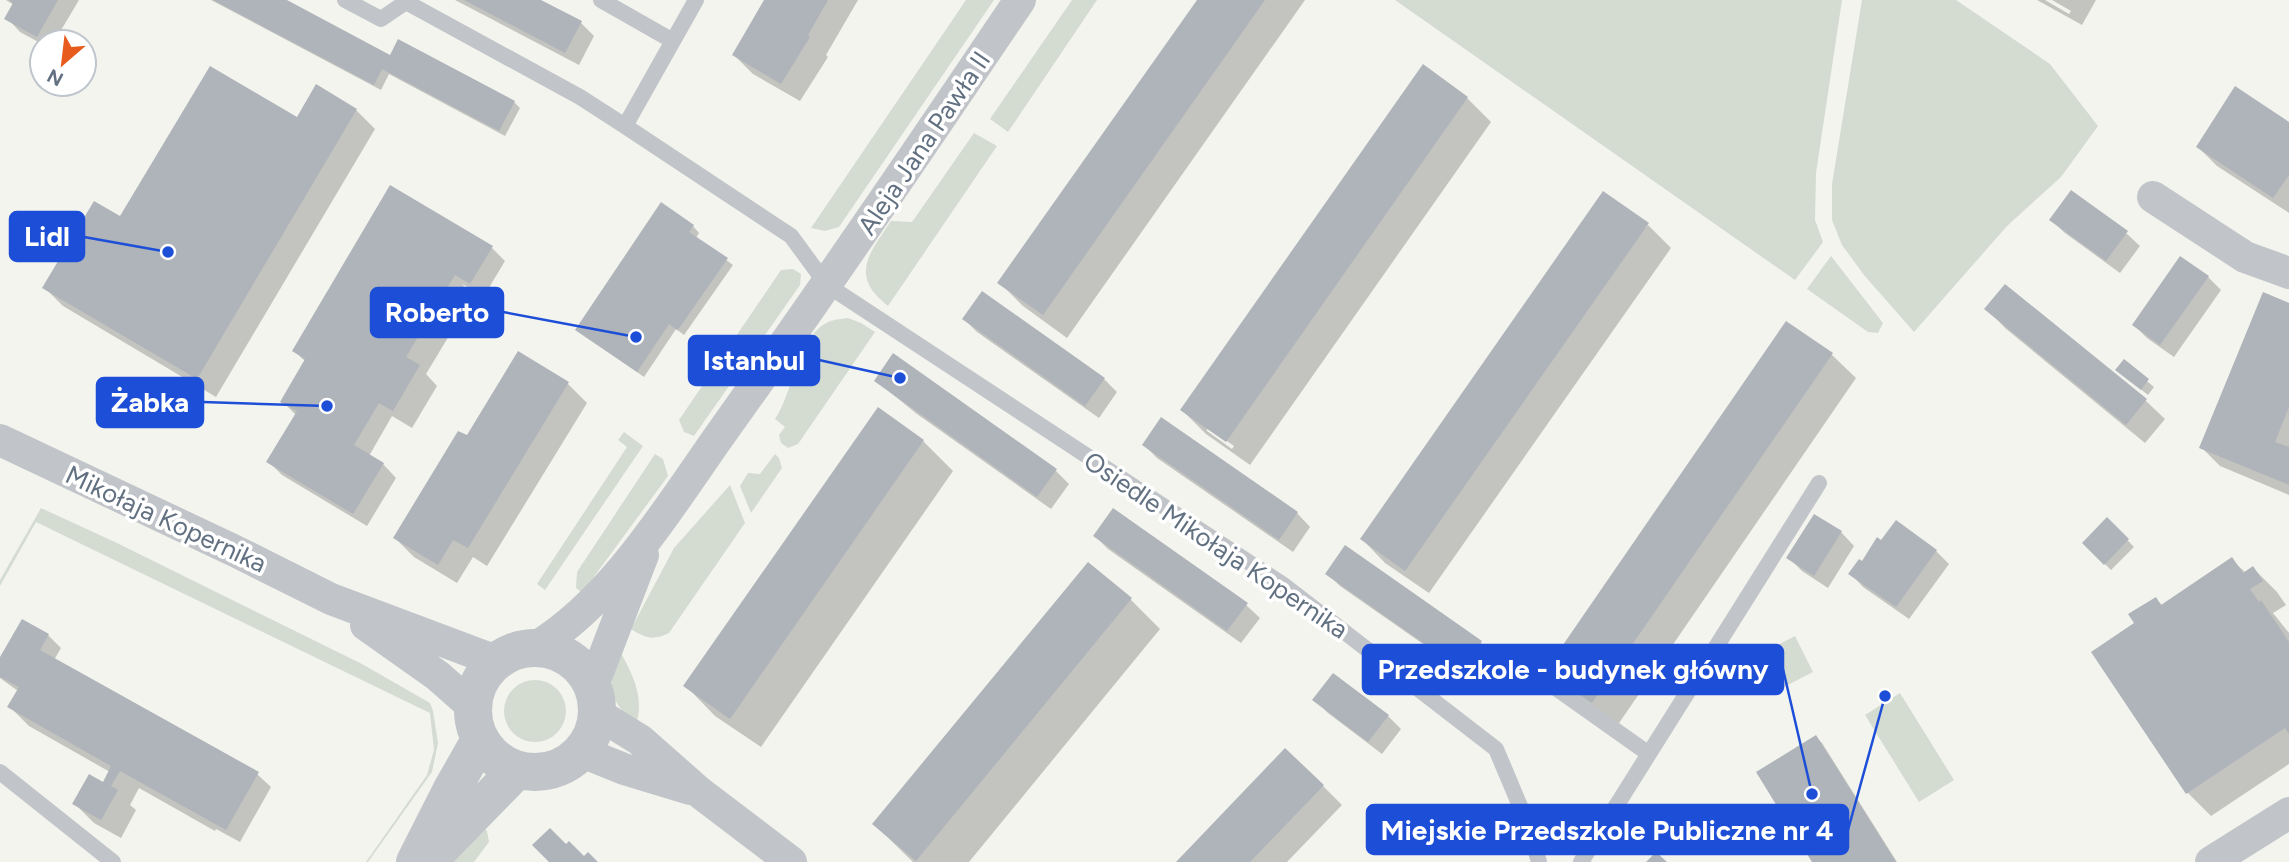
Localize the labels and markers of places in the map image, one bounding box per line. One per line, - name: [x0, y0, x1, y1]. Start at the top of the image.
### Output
- callout: Lidl: [10, 212, 84, 261]
- callout: Roberto: [371, 288, 503, 337]
- callout: Istanbul: [689, 336, 819, 385]
- callout: Żabka: [97, 378, 203, 427]
- callout: Przedszkole - budynek główny: [1363, 645, 1783, 694]
- callout: Miejskie Przedszkole Publiczne nr 4: [1367, 805, 1848, 854]

